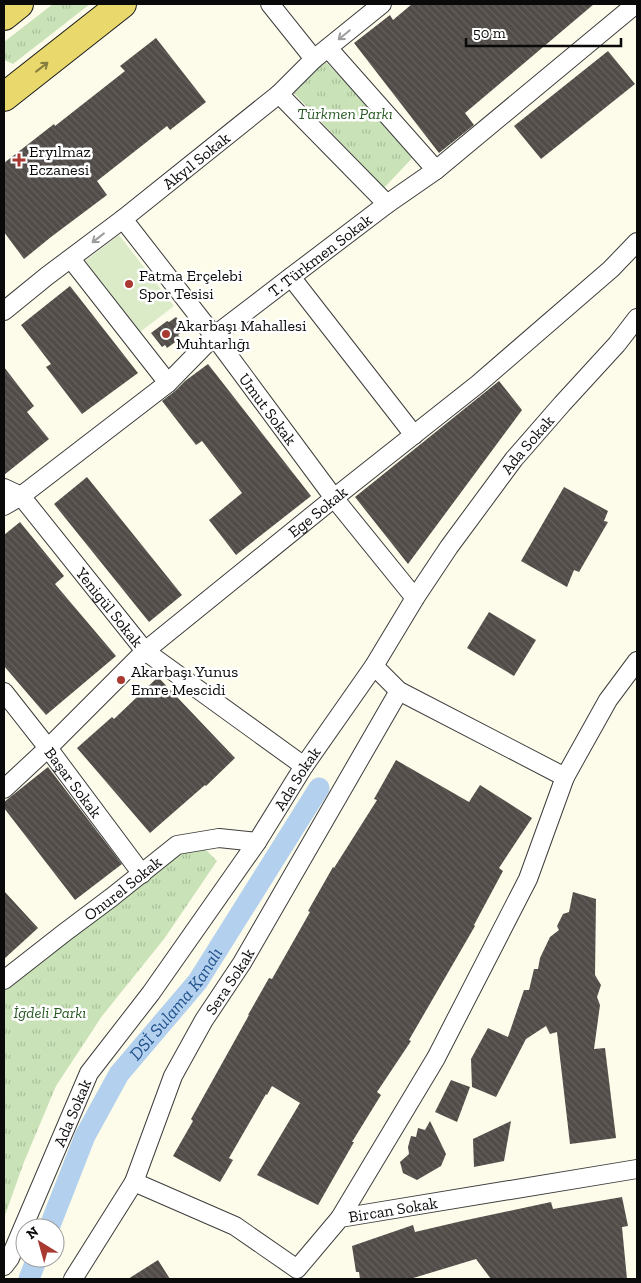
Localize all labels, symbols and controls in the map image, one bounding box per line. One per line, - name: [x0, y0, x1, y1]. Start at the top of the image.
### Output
- scale bar: [466, 15, 621, 47]
- text: 50 m: [473, 24, 506, 42]
- one-way arrow: [338, 29, 351, 40]
- one-way arrow: [35, 61, 48, 72]
- park label: Türkmen Parkı: [297, 104, 393, 123]
- street label: Akyıl Sokak: [159, 128, 234, 193]
- place label: Eryılmaz Eczanesi: [29, 142, 91, 179]
- marker: Eryılmaz Eczanesi: [13, 154, 25, 166]
- street label: T. Türkmen Sokak: [265, 210, 376, 301]
- one-way arrow: [92, 233, 105, 244]
- place label: Fatma Erçelebi Spor Tesisi: [139, 266, 243, 303]
- marker: Fatma Erçelebi Spor Tesisi: [123, 278, 135, 290]
- place label: Akarbaşı Mahallesi Muhtarlığı: [176, 316, 307, 353]
- marker: Akarbaşı Mahallesi Muhtarlığı: [160, 328, 172, 340]
- street label: Umut Sokak: [235, 370, 301, 449]
- street label: Ada Sokak: [497, 411, 558, 478]
- street label: Ege Sokak: [284, 482, 352, 541]
- street label: Yenigül Sokak: [71, 563, 147, 652]
- place label: Akarbaşı Yunus Emre Mescidi: [131, 662, 238, 699]
- marker: Akarbaşı Yunus Emre Mescidi: [115, 674, 127, 686]
- street label: Başar Sokak: [41, 743, 106, 822]
- street label: Ada Sokak: [270, 743, 325, 814]
- street label: Onurel Sokak: [80, 852, 166, 925]
- water label: DSİ Sulama Kanalı: [124, 943, 227, 1065]
- street label: Sera Sokak: [201, 944, 259, 1018]
- park label: İğdeli Parkı: [14, 1003, 86, 1022]
- street label: Ada Sokak: [50, 1076, 96, 1149]
- street label: Bircan Sokak: [347, 1193, 440, 1226]
- north arrow: [15, 1218, 65, 1268]
- text: N: [23, 1223, 42, 1243]

